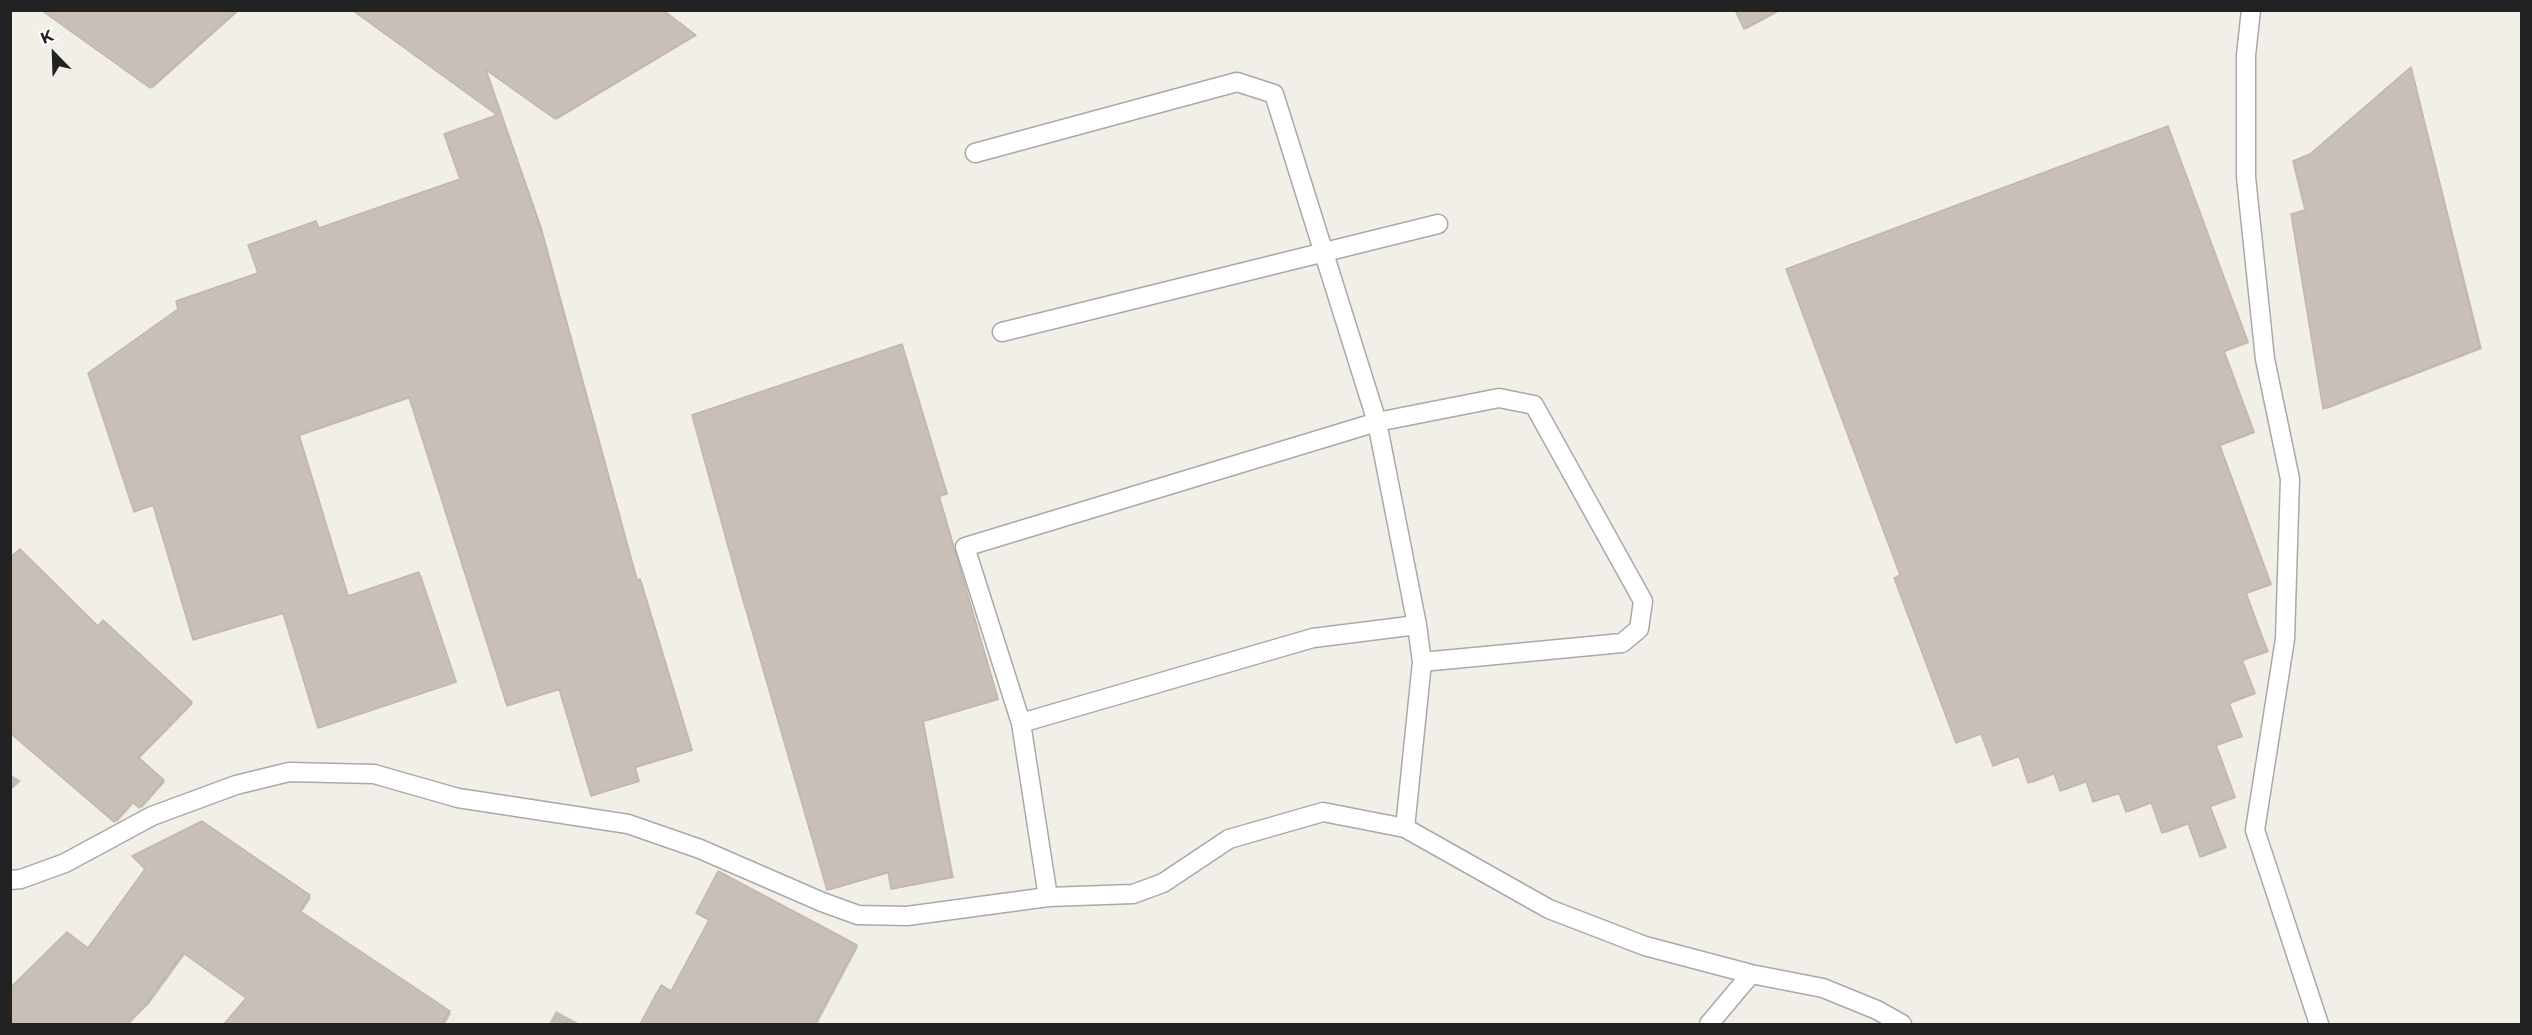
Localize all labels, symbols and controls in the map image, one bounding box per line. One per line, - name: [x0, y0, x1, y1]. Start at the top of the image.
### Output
- north arrow: [24, 24, 84, 84]
- text: K: [38, 26, 56, 48]

